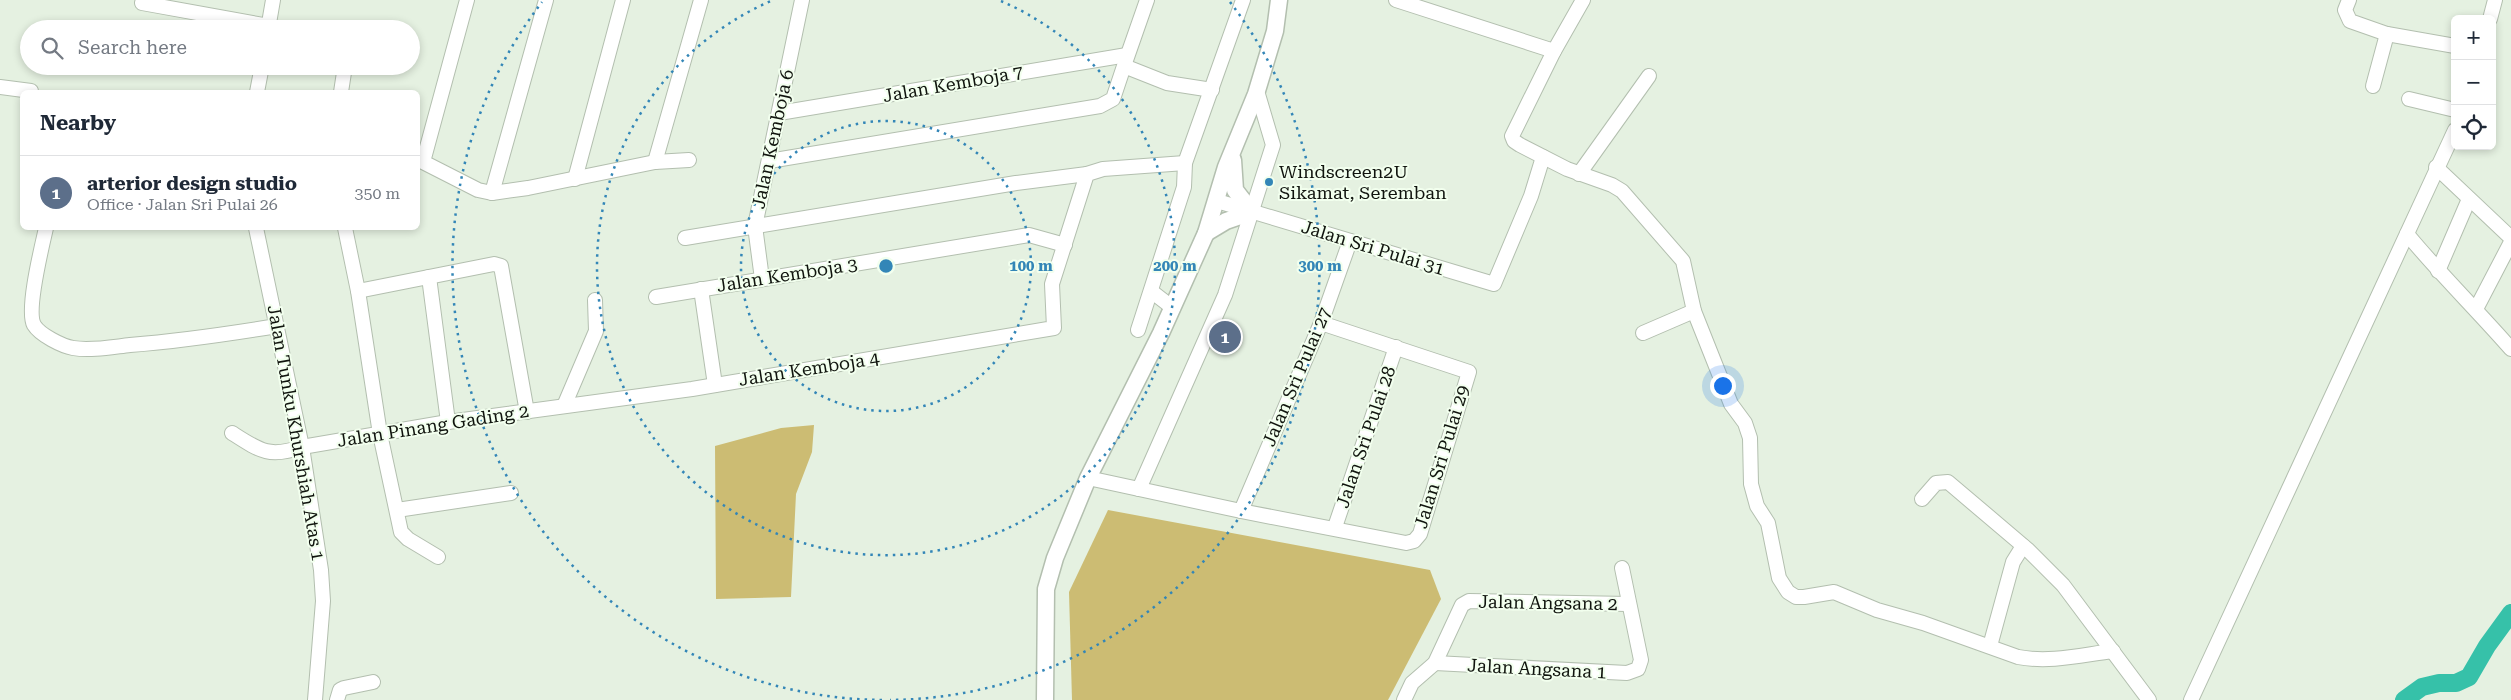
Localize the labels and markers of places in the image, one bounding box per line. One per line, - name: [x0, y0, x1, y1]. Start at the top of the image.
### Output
- place label: Windscreen2U Sikamat, Seremban: [1279, 161, 1447, 203]
- marker: Windscreen2U Sikamat, Seremban: [1263, 176, 1275, 188]
- centre of rings: [877, 257, 895, 275]
- pin: 1: [1209, 318, 1241, 356]

